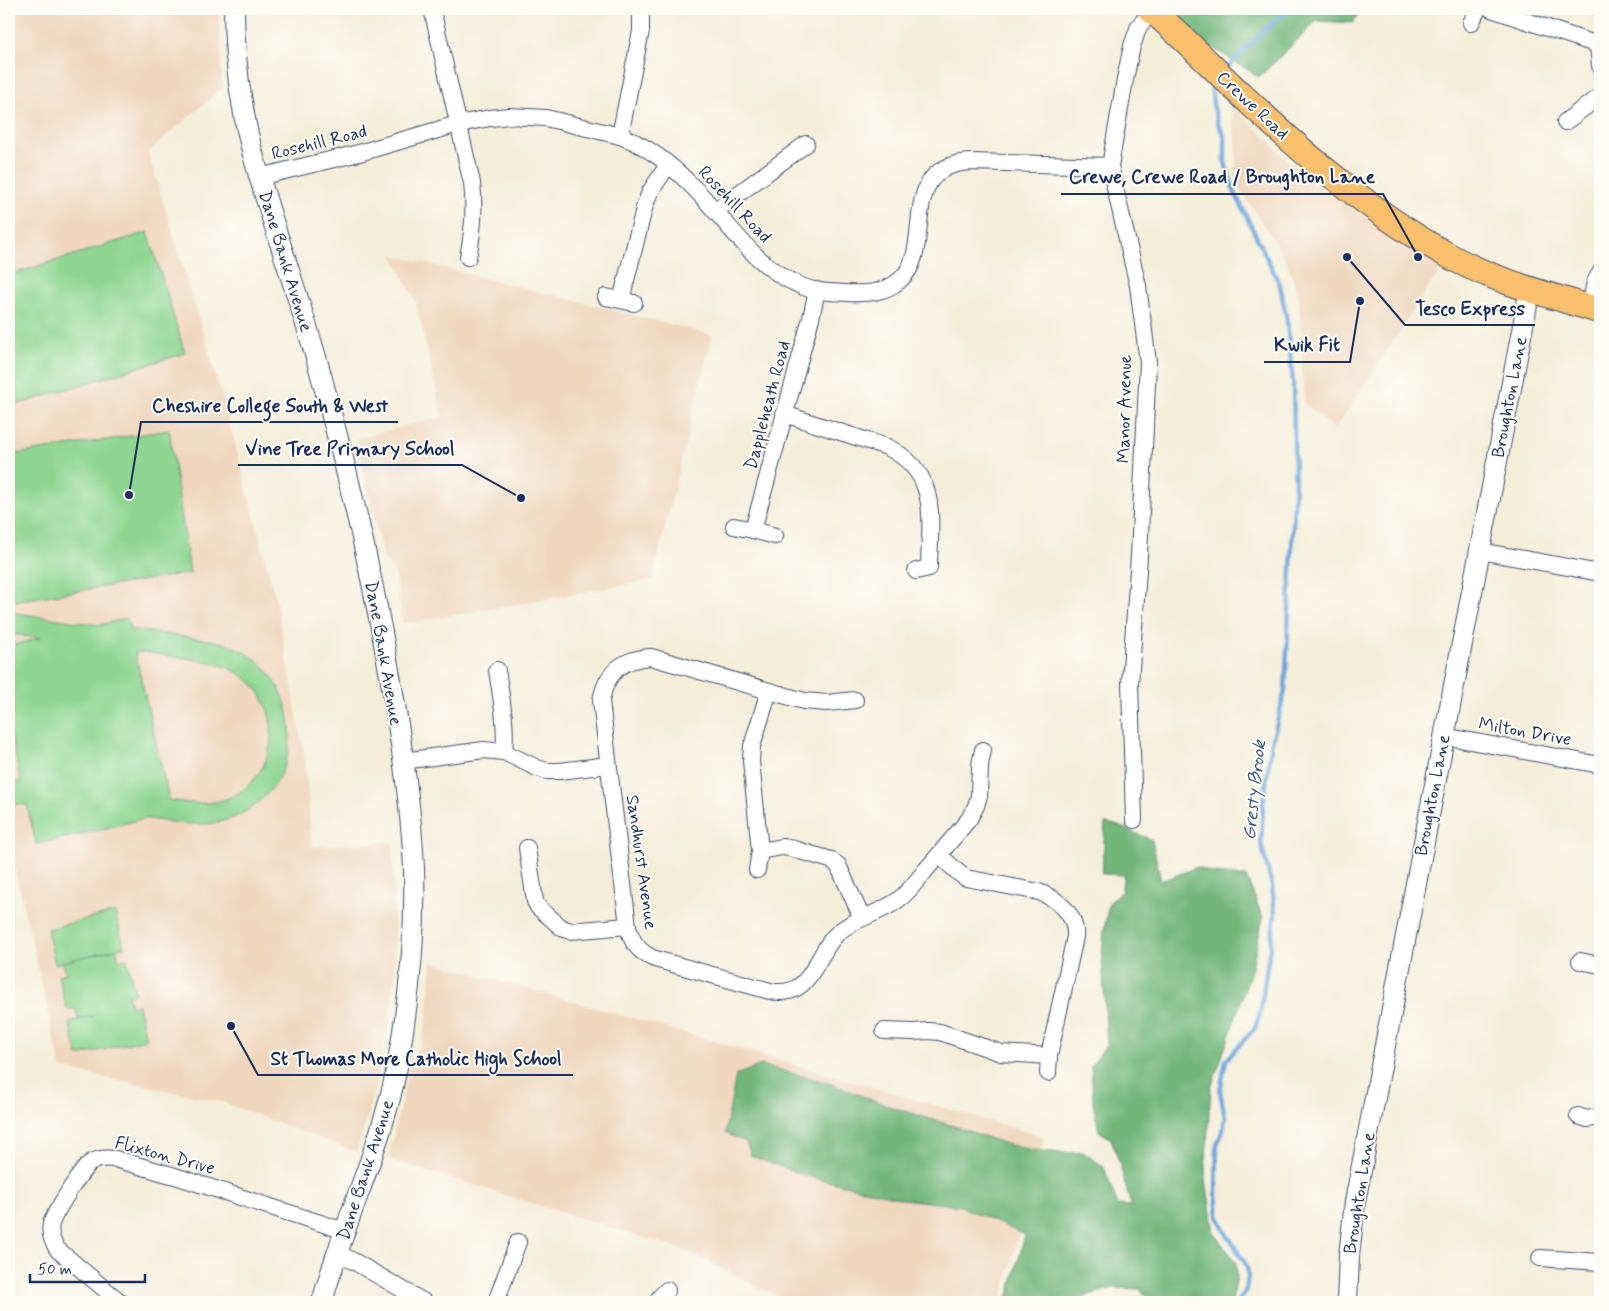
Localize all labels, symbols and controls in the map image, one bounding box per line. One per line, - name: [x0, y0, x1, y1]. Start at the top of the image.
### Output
- street label: Crewe Road: [1211, 66, 1294, 146]
- street label: Rosehill Road: [269, 120, 369, 166]
- callout: Crewe, Crewe Road / Broughton Lane: [1061, 160, 1383, 194]
- street label: Rosehill Road: [692, 161, 776, 249]
- text: Crewe, Crewe Road / Broughton Lane: [1069, 165, 1376, 191]
- street label: Dane Bank Avenue: [252, 188, 318, 335]
- callout: Tesco Express: [1405, 291, 1535, 325]
- text: Tesco Express: [1415, 297, 1525, 322]
- callout: Kwik Fit: [1264, 328, 1350, 362]
- text: Kwik Fit: [1274, 333, 1340, 358]
- street label: Broughton Lane: [1486, 335, 1533, 460]
- street label: Dappleheath Road: [739, 338, 797, 472]
- street label: Manor Avenue: [1112, 354, 1138, 464]
- callout: Cheshire College South & West: [141, 388, 398, 422]
- text: Cheshire College South & West: [152, 394, 389, 422]
- callout: Vine Tree Primary School: [238, 431, 462, 465]
- text: Vine Tree Primary School: [246, 437, 455, 462]
- street label: Dane Bank Avenue: [358, 579, 408, 728]
- street label: Milton Drive: [1476, 712, 1573, 752]
- street label: Broughton Lane: [1409, 733, 1456, 858]
- water label: Gresty Brook: [1237, 738, 1272, 841]
- street label: Sandhurst Avenue: [620, 793, 662, 931]
- callout: St Thomas More Catholic High School: [258, 1041, 573, 1075]
- text: St Thomas More Catholic High School: [270, 1047, 562, 1075]
- street label: Dane Bank Avenue: [332, 1097, 400, 1244]
- street label: Flixton Drive: [112, 1131, 217, 1181]
- street label: Broughton Lane: [1339, 1131, 1381, 1256]
- scale bar: [30, 1251, 145, 1283]
- text: 50 m: [38, 1260, 72, 1280]

